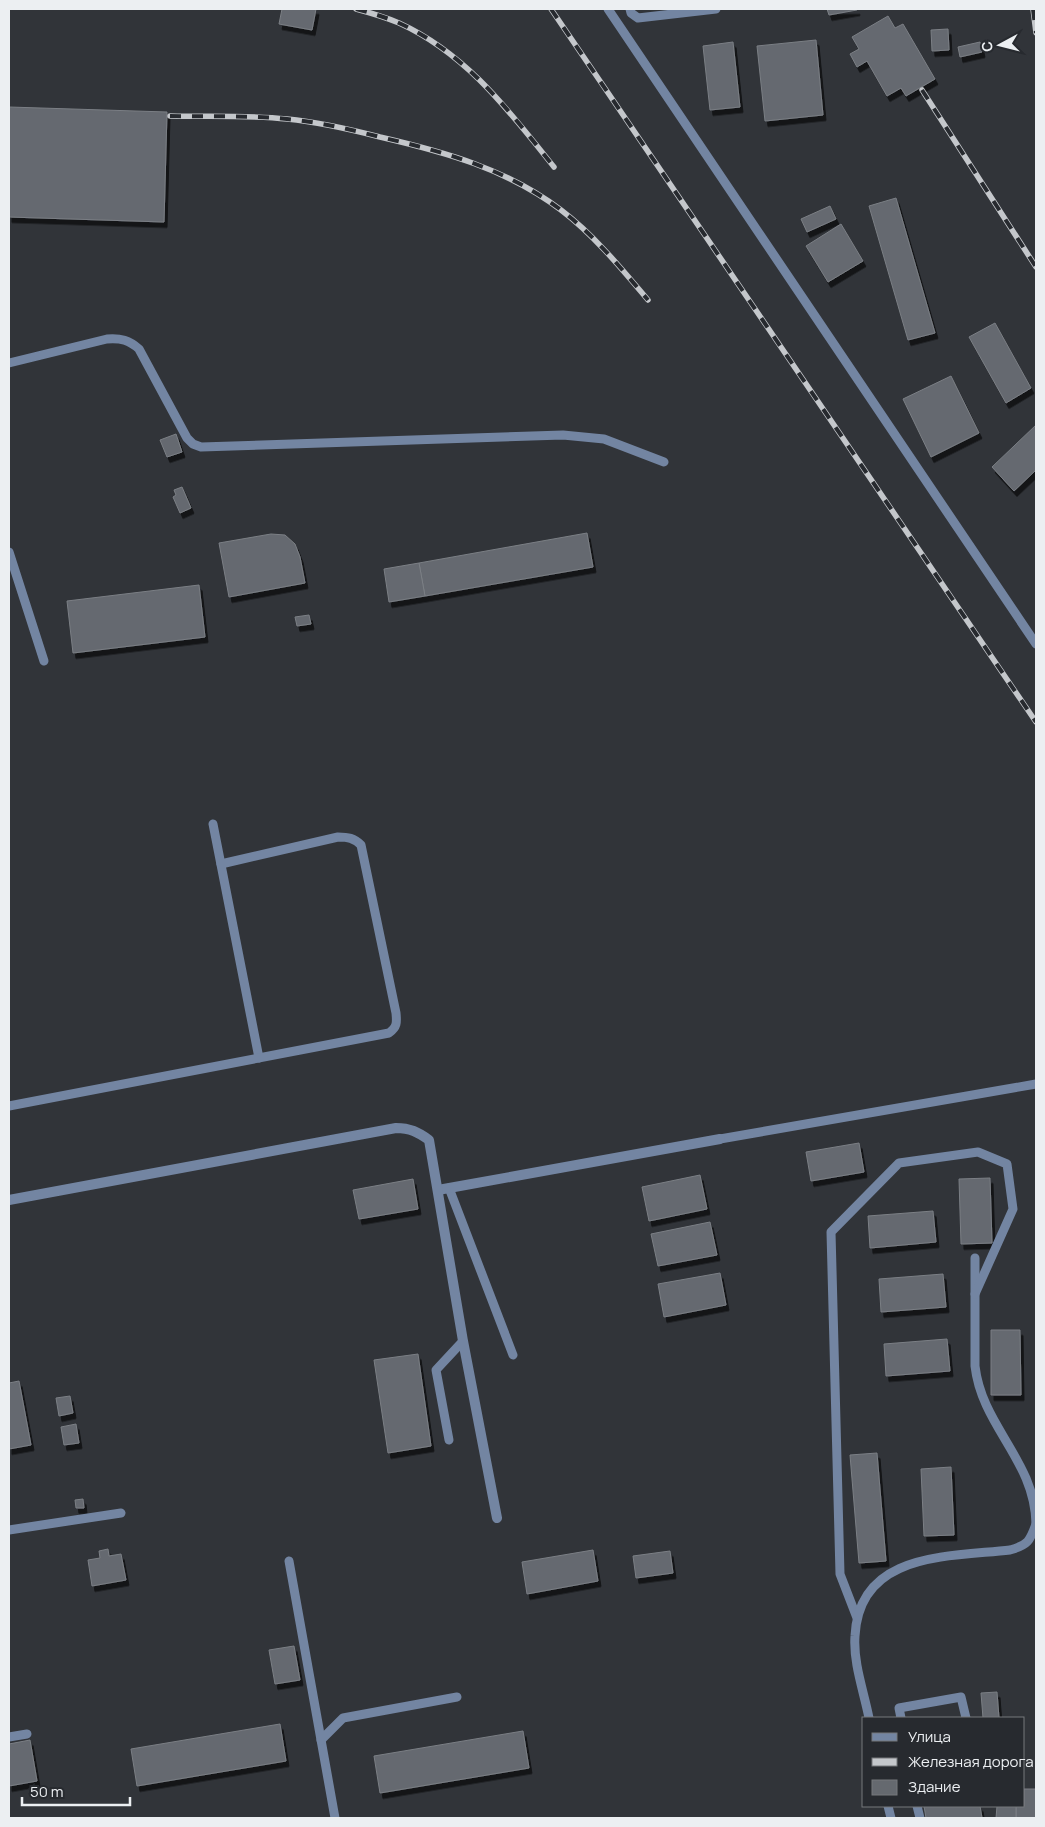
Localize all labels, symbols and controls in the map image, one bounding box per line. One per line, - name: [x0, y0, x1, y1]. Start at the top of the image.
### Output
- north arrow: [975, 20, 1025, 70]
- text: С: [977, 40, 997, 53]
- legend: [862, 1717, 1025, 1807]
- text: Улица: [908, 1726, 951, 1747]
- text: Железная дорога: [908, 1751, 1033, 1772]
- scale bar: [22, 1774, 130, 1806]
- text: Здание: [908, 1776, 961, 1797]
- text: 50 m: [30, 1781, 64, 1802]

